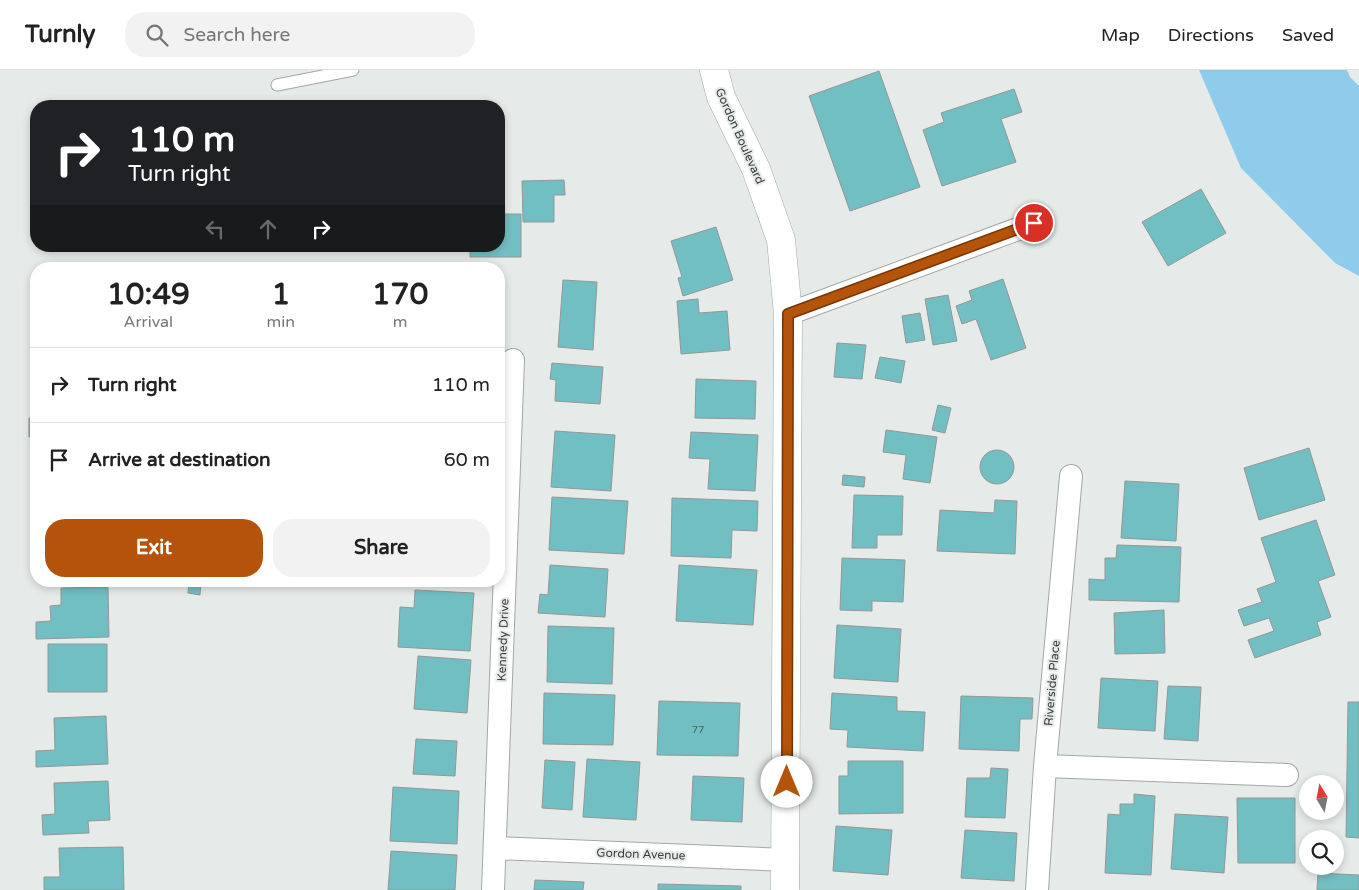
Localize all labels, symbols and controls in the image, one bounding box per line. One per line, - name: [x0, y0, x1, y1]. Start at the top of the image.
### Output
- search box: [125, 12, 475, 57]
- text: Turnly: [25, 20, 95, 49]
- icon: search: [143, 21, 171, 49]
- text: Search here: [183, 24, 290, 46]
- text: Map: [1101, 24, 1140, 46]
- text: Directions: [1168, 24, 1254, 46]
- text: Saved: [1282, 24, 1334, 46]
- street label: Gordon Boulevard: [713, 86, 767, 186]
- text: 110 m: [128, 119, 235, 161]
- icon: right: [45, 120, 110, 185]
- text: Turn right: [128, 161, 230, 187]
- pin: [1013, 202, 1055, 244]
- icon: arrive: [1020, 209, 1048, 237]
- icon: left: [201, 215, 229, 243]
- icon: ahead: [254, 215, 282, 243]
- icon: right: [307, 215, 335, 243]
- text: 10:49: [107, 276, 190, 313]
- text: 1: [271, 276, 290, 313]
- text: 170: [372, 276, 428, 313]
- text: Arrival: [124, 312, 173, 332]
- text: min: [267, 312, 295, 332]
- text: m: [393, 312, 407, 332]
- icon: right: [45, 371, 73, 399]
- text: Turn right: [88, 374, 176, 396]
- text: 110 m: [432, 374, 490, 396]
- icon: arrive: [45, 446, 73, 474]
- text: Arrive at destination: [88, 449, 271, 471]
- text: 60 m: [444, 449, 490, 471]
- button: Exit: [45, 519, 263, 577]
- button: Share: [273, 519, 490, 577]
- street label: Kennedy Drive: [495, 598, 511, 682]
- street label: Riverside Place: [1041, 639, 1063, 727]
- house number: 77: [692, 724, 704, 736]
- position arrow: [760, 755, 812, 807]
- north arrow: [1299, 775, 1344, 820]
- map controls: [1299, 775, 1344, 875]
- button: search: [1299, 830, 1344, 875]
- street label: Gordon Avenue: [596, 845, 686, 863]

